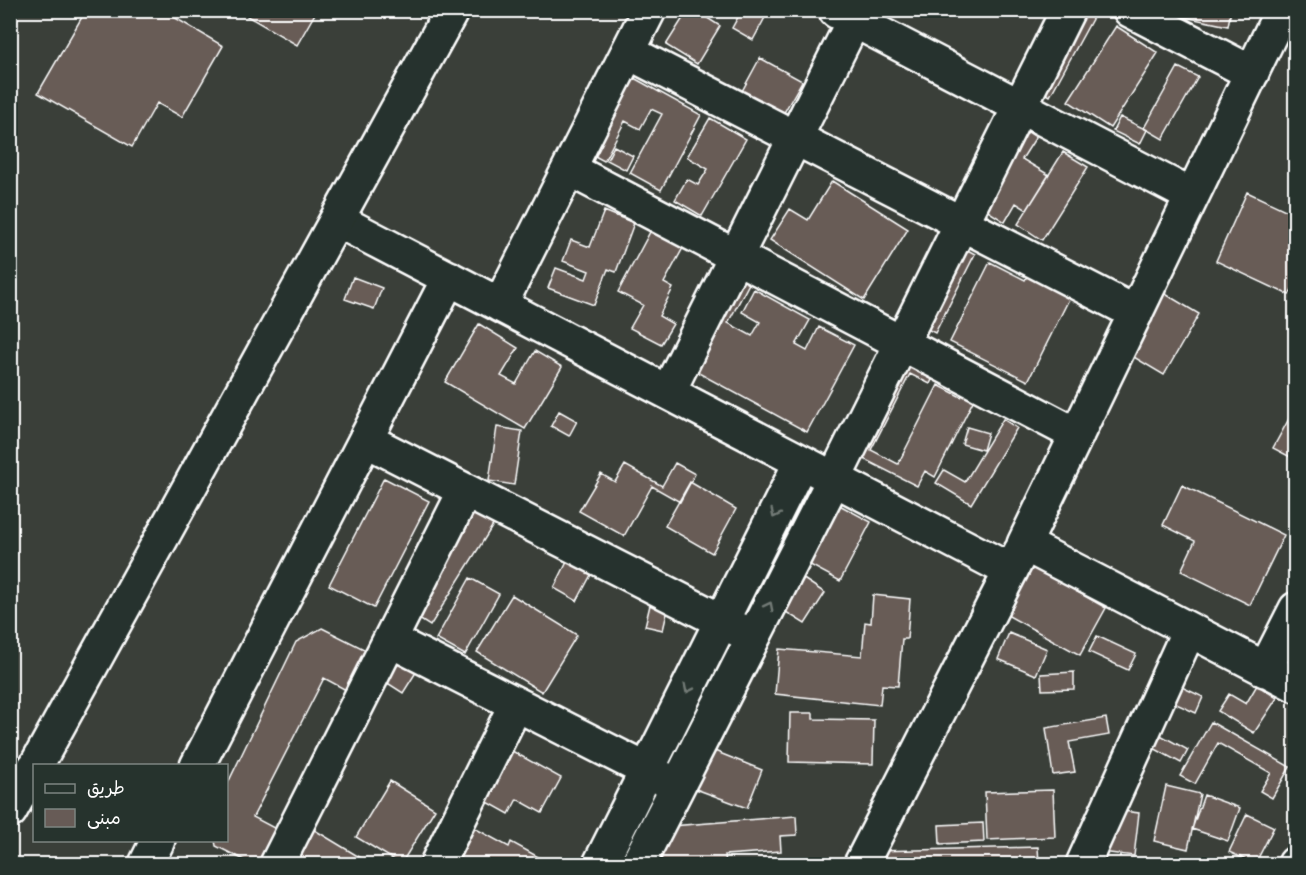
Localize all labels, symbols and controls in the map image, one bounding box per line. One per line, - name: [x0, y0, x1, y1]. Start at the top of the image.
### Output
- one-way arrow: [771, 508, 782, 519]
- one-way arrow: [762, 602, 773, 613]
- one-way arrow: [684, 682, 695, 693]
- legend: [33, 764, 228, 842]
- text: طريق: [87, 775, 125, 799]
- text: مبنى: [87, 805, 121, 829]

